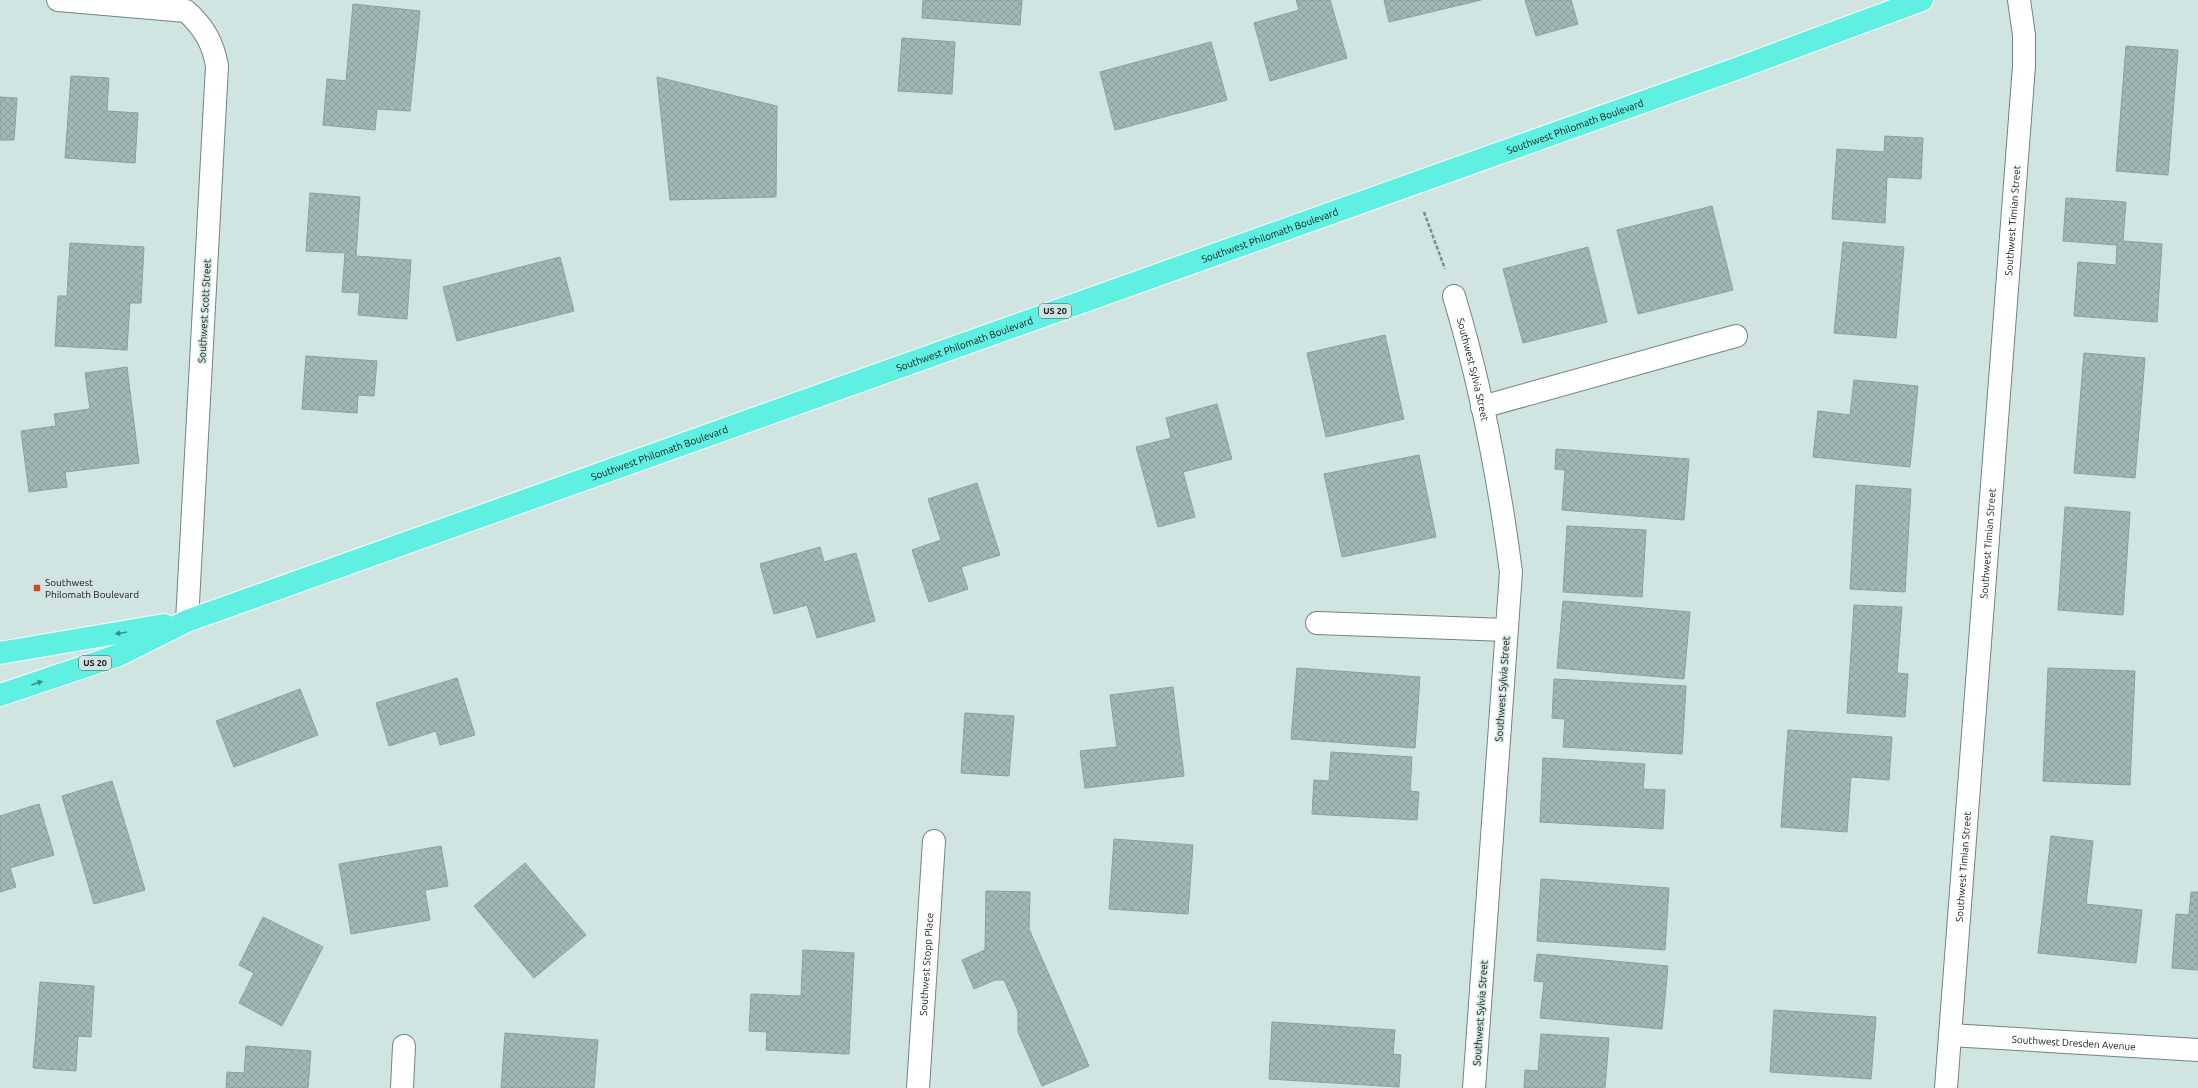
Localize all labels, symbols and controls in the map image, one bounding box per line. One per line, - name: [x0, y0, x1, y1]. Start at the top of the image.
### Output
- street label: Southwest Philomath Boulevard: [1505, 97, 1645, 156]
- street label: Southwest Timian Street: [2003, 165, 2022, 276]
- street label: Southwest Philomath Boulevard: [1200, 206, 1340, 265]
- street label: Southwest Scott Street: [196, 259, 213, 363]
- road number: US 20: [1039, 304, 1071, 318]
- street label: Southwest Philomath Boulevard: [895, 315, 1035, 374]
- street label: Southwest Sylvia Street: [1455, 317, 1491, 422]
- street label: Southwest Philomath Boulevard: [590, 424, 729, 483]
- street label: Southwest Timian Street: [1978, 488, 1998, 599]
- place label: Southwest Philomath Boulevard: [45, 577, 139, 600]
- marker: Southwest Philomath Boulevard: [32, 583, 42, 593]
- one-way arrow: [115, 630, 127, 636]
- street label: Southwest Sylvia Street: [1493, 636, 1512, 742]
- road number: US 20: [79, 656, 111, 670]
- one-way arrow: [31, 680, 43, 686]
- street label: Southwest Timian Street: [1954, 811, 1973, 922]
- street label: Southwest Stopp Place: [918, 912, 935, 1016]
- street label: Southwest Sylvia Street: [1471, 960, 1490, 1066]
- street label: Southwest Dresden Avenue: [2011, 1034, 2136, 1052]

